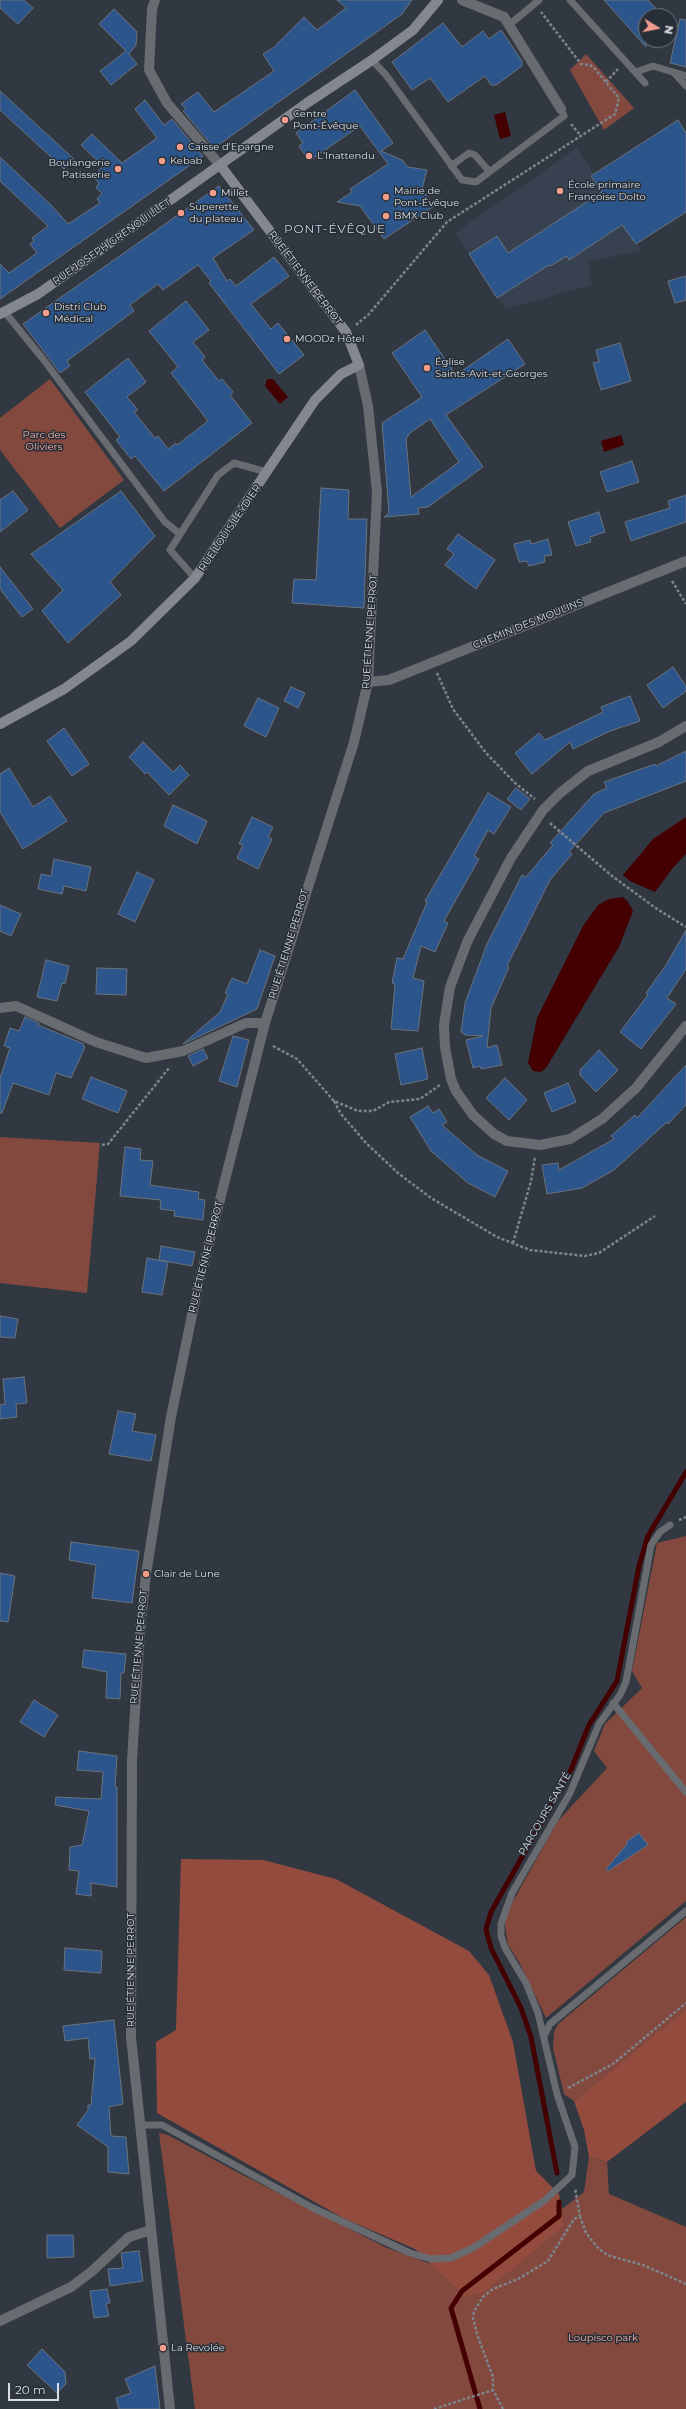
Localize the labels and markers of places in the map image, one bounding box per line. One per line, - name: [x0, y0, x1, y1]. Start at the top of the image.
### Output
- place label: Centre Pont-Évêque: [293, 108, 358, 132]
- marker: Centre Pont-Évêque: [280, 115, 290, 125]
- place label: Caisse d'Epargne: [188, 141, 274, 153]
- marker: Caisse d'Epargne: [175, 142, 185, 152]
- place label: L'Inattendu: [317, 150, 375, 162]
- marker: L'Inattendu: [304, 151, 314, 161]
- place label: Kebab: [170, 155, 202, 167]
- marker: Kebab: [157, 156, 167, 166]
- place label: Boulangerie Patisserie: [49, 157, 110, 180]
- marker: Boulangerie Patisserie: [113, 164, 123, 174]
- place label: École primaire Françoise Dolto: [568, 179, 646, 202]
- place label: Mairie de Pont-Évêque: [394, 185, 459, 208]
- marker: École primaire Françoise Dolto: [555, 186, 565, 196]
- place label: Millet: [221, 187, 249, 199]
- marker: Millet: [208, 188, 218, 198]
- marker: Mairie de Pont-Évêque: [381, 192, 391, 202]
- place label: Superette du plateau: [189, 201, 243, 224]
- marker: Superette du plateau: [176, 208, 186, 218]
- place label: BMX Club: [394, 210, 443, 222]
- marker: BMX Club: [381, 211, 391, 221]
- place label: Distri Club Médical: [54, 301, 106, 324]
- marker: Distri Club Médical: [41, 308, 51, 318]
- place label: MOODz Hôtel: [295, 333, 364, 345]
- marker: MOODz Hôtel: [282, 334, 292, 344]
- place label: Église Saints-Avit-et-Georges: [435, 356, 548, 380]
- marker: Église Saints-Avit-et-Georges: [422, 363, 432, 373]
- place label: Clair de Lune: [154, 1568, 220, 1580]
- marker: Clair de Lune: [141, 1569, 151, 1579]
- place label: La Revolée: [171, 2342, 225, 2354]
- marker: La Revolée: [158, 2343, 168, 2353]

